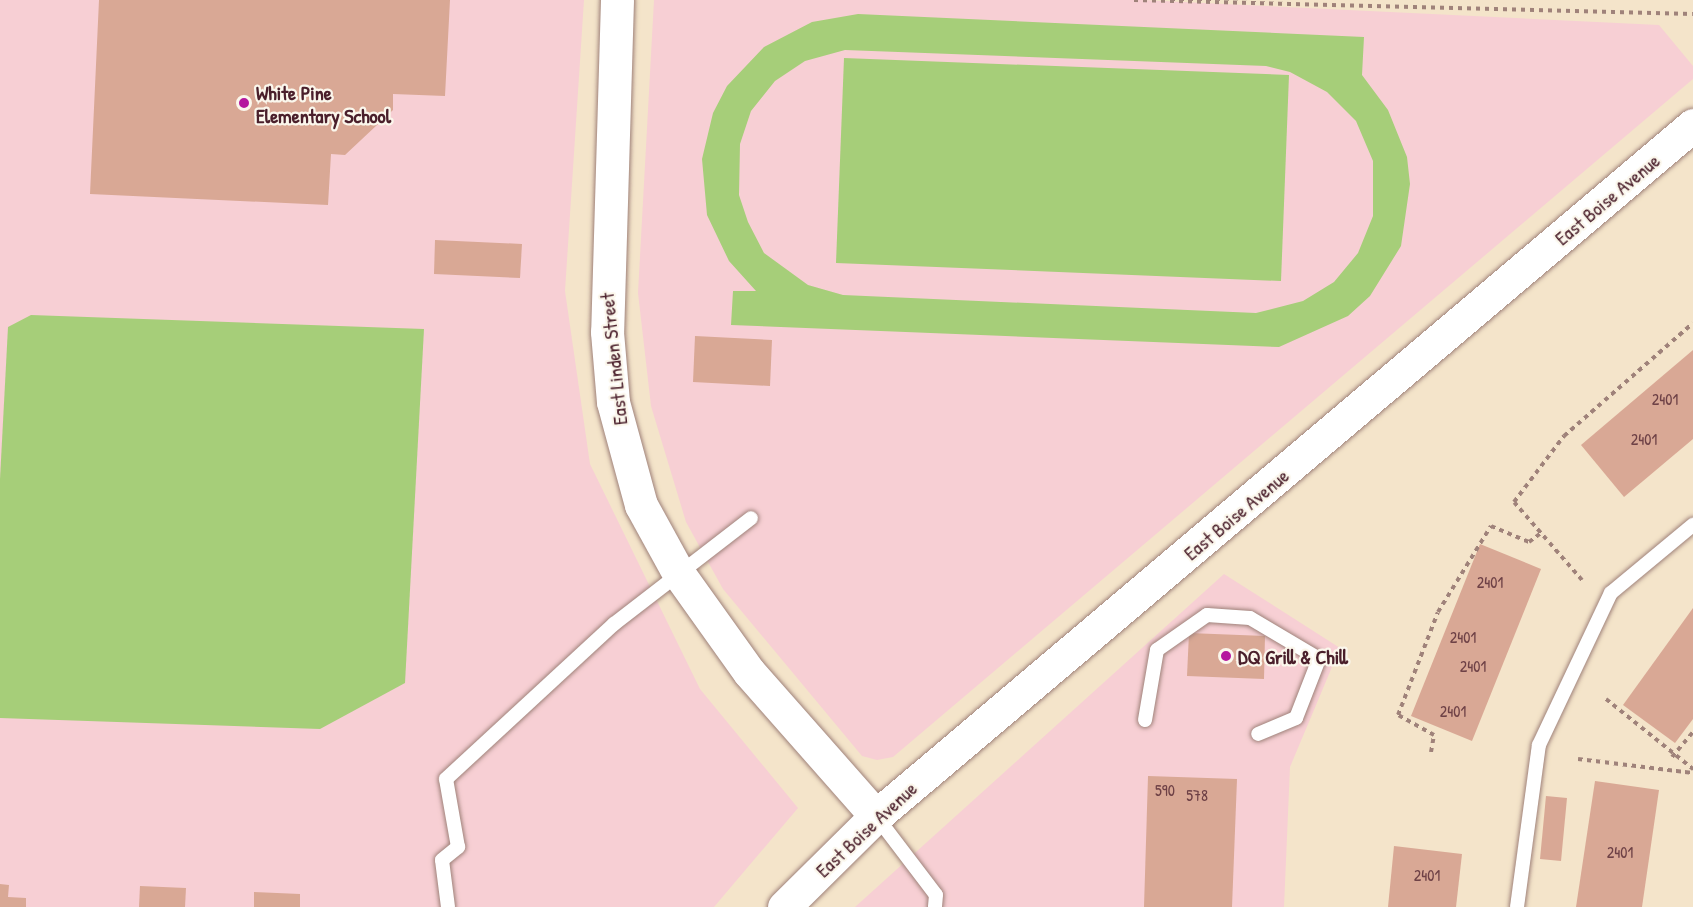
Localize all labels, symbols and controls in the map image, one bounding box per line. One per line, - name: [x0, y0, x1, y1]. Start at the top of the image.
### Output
- place label: White Pine Elementary School: [256, 80, 391, 127]
- marker: White Pine Elementary School: [237, 96, 251, 110]
- street label: East Boise Avenue: [1550, 148, 1664, 250]
- street label: East Linden Street: [594, 292, 632, 426]
- house number: 2401: [1652, 389, 1678, 409]
- house number: 2401: [1631, 429, 1657, 449]
- street label: East Boise Avenue: [1179, 463, 1293, 565]
- house number: 2401: [1477, 572, 1503, 592]
- house number: 2401: [1450, 627, 1476, 647]
- place label: DQ Grill & Chill: [1238, 644, 1348, 668]
- marker: DQ Grill & Chill: [1219, 649, 1233, 663]
- house number: 2401: [1460, 656, 1486, 676]
- house number: 2401: [1440, 701, 1466, 721]
- street label: East Boise Avenue: [810, 776, 922, 882]
- house number: 590: [1155, 780, 1175, 800]
- house number: 578: [1186, 785, 1208, 805]
- house number: 2401: [1607, 842, 1633, 862]
- house number: 2401: [1414, 865, 1440, 885]

